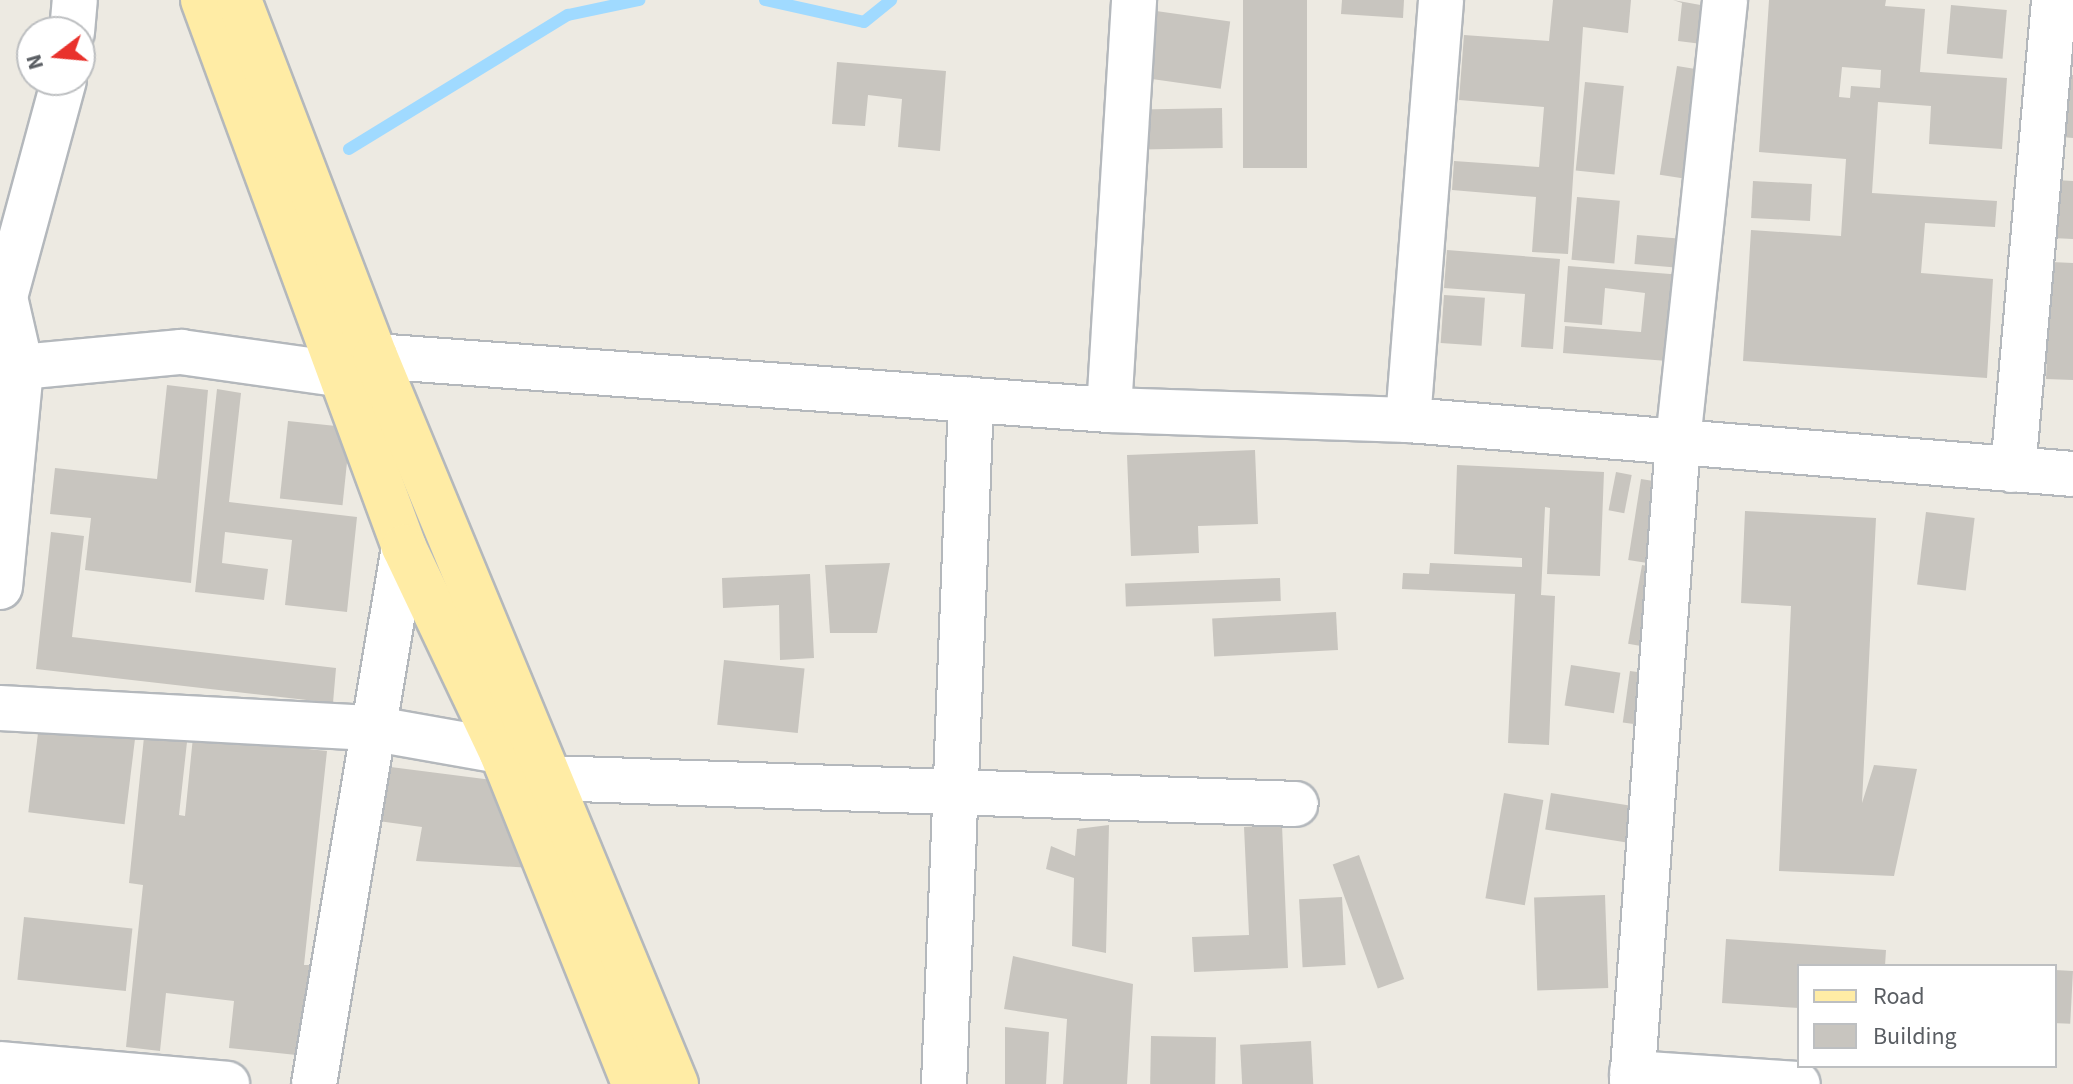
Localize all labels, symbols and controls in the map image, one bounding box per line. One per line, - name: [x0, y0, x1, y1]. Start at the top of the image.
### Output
- north arrow: [16, 16, 96, 96]
- text: N: [17, 51, 52, 74]
- legend: [1797, 964, 2057, 1068]
- text: Road: [1873, 979, 1925, 1014]
- text: Building: [1873, 1019, 1957, 1054]

